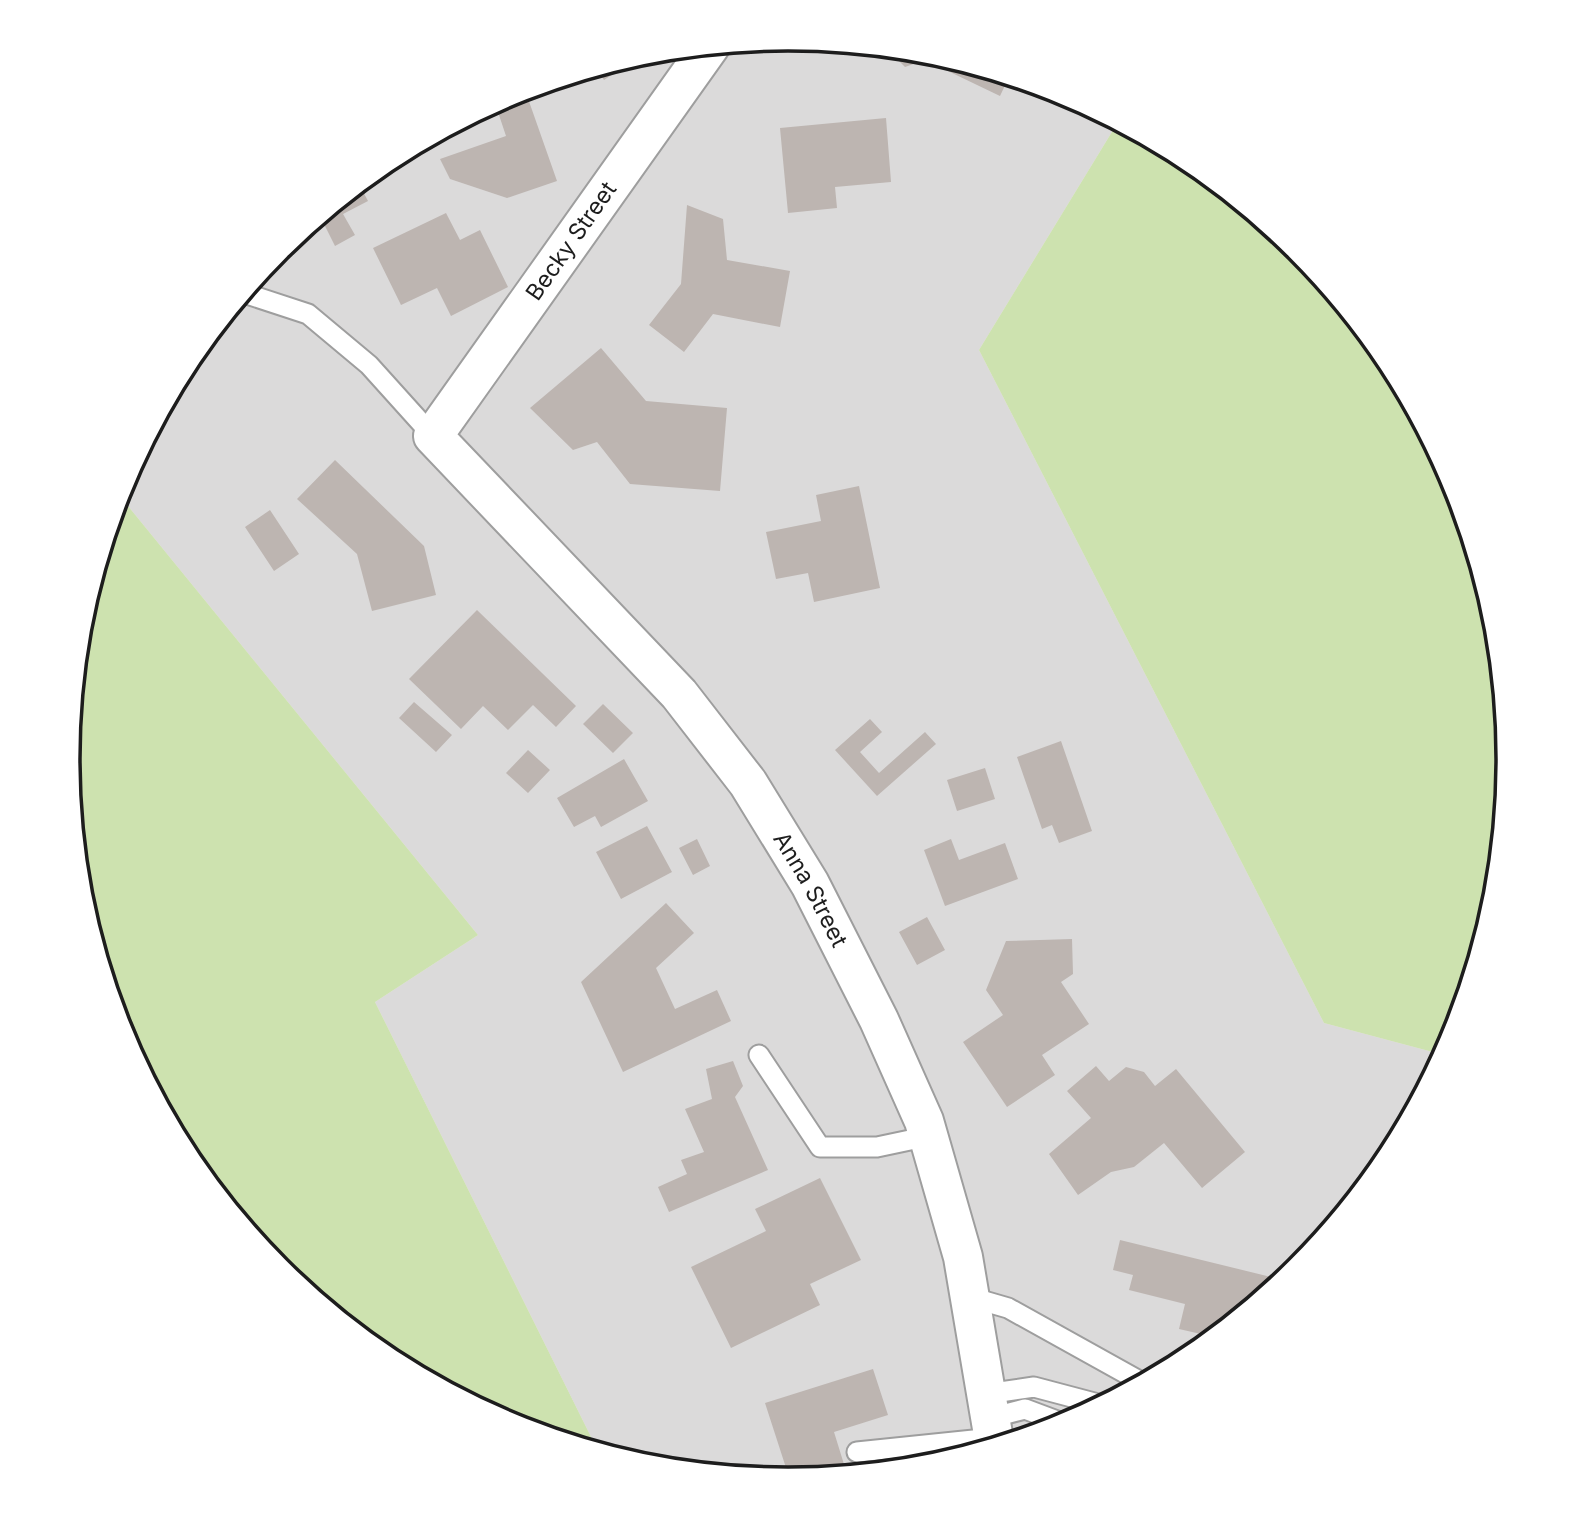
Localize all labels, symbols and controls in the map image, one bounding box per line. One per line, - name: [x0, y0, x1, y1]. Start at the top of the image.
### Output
- street label: Becky Street: [520, 176, 622, 306]
- street label: Anna Street: [767, 827, 854, 952]

